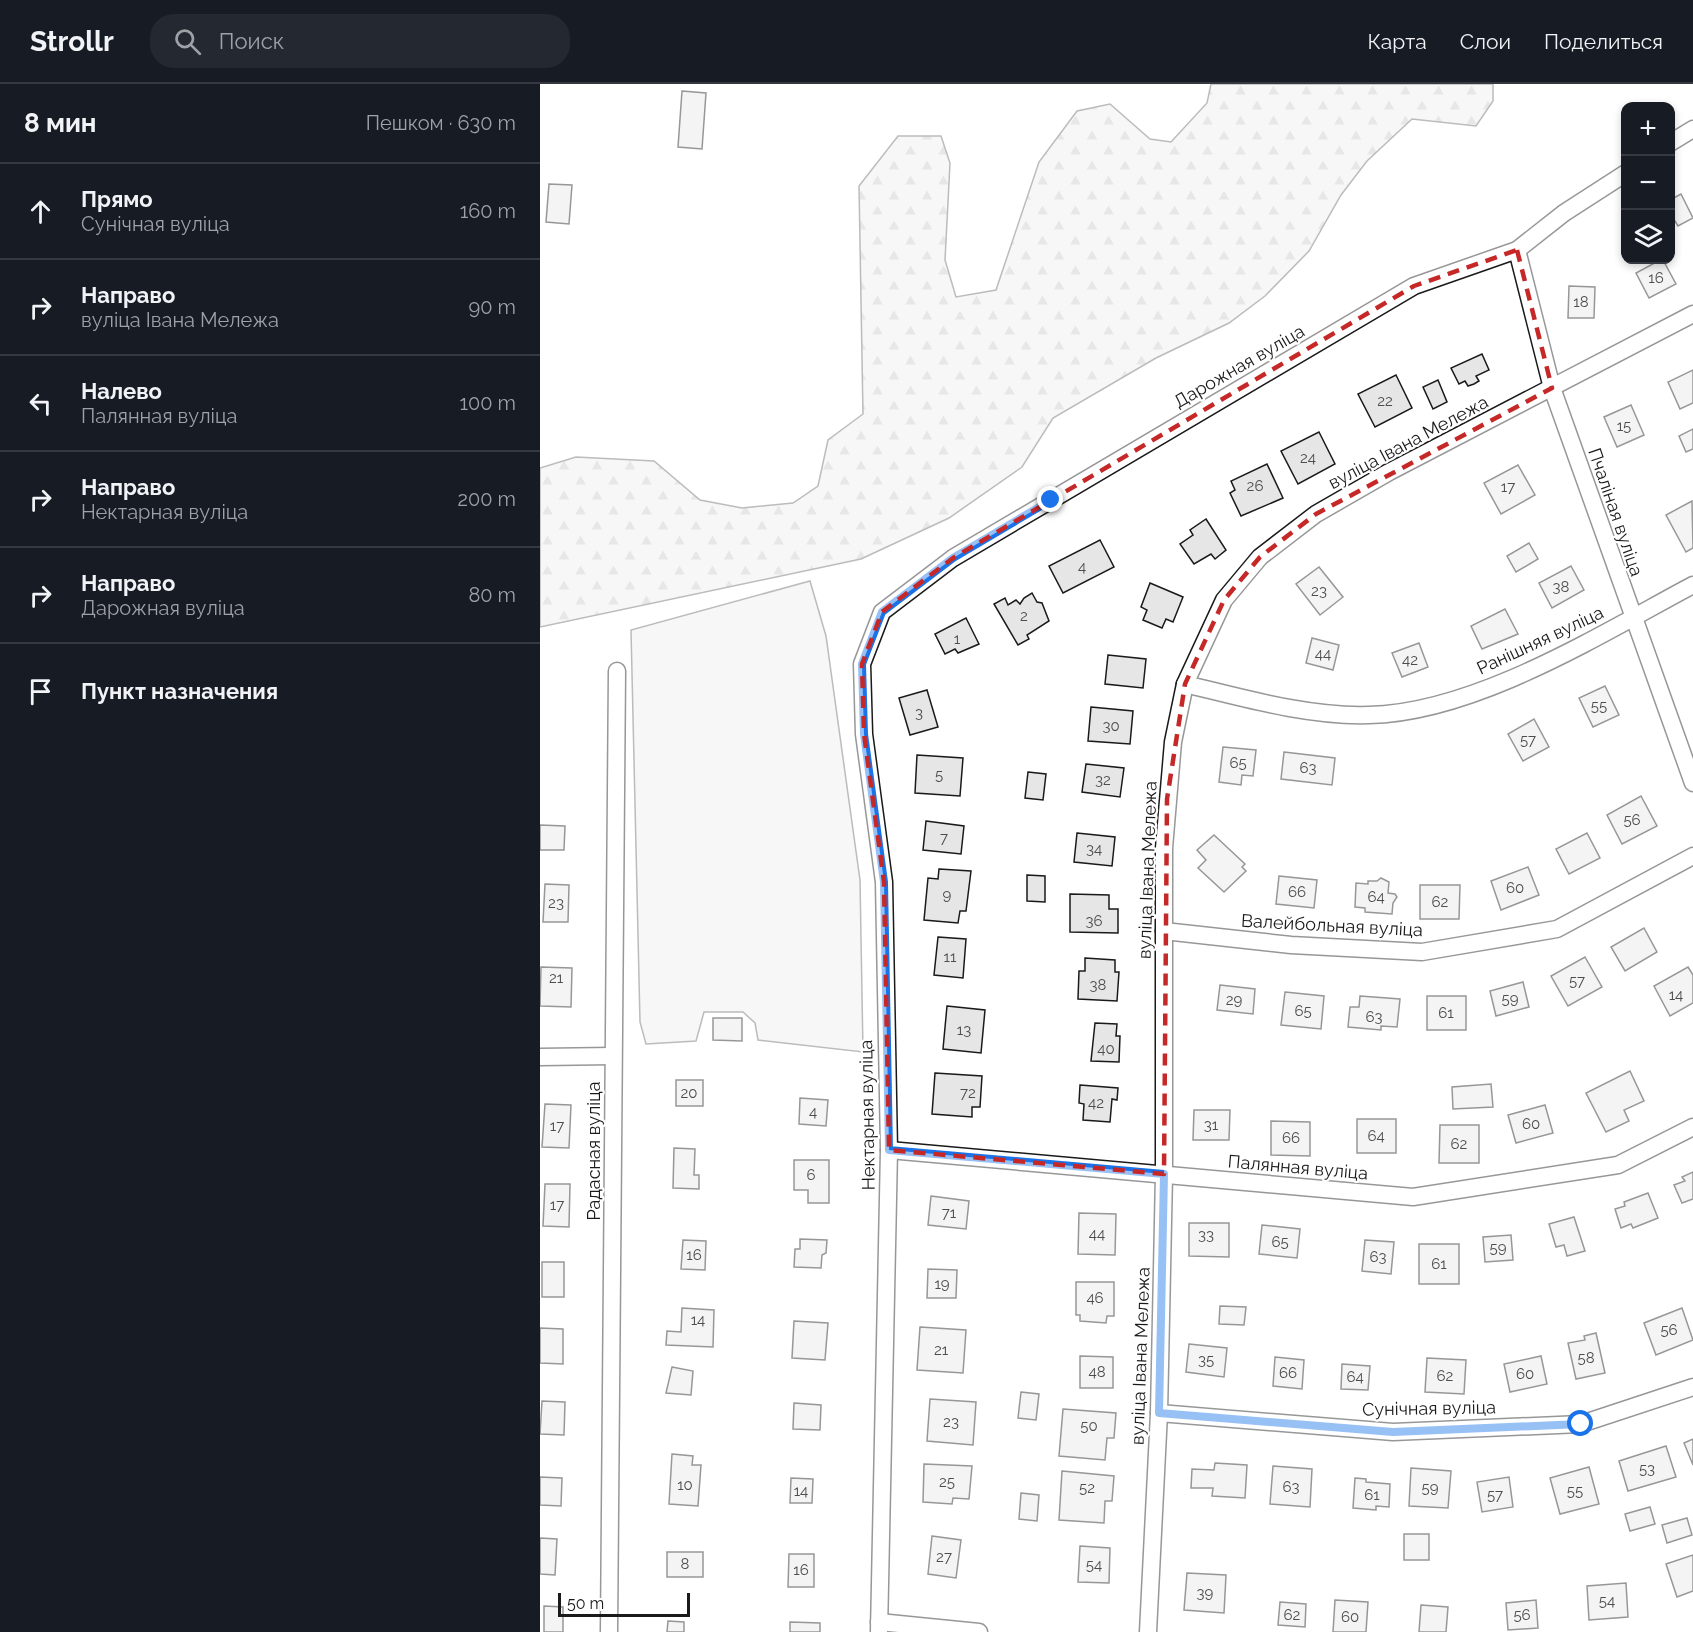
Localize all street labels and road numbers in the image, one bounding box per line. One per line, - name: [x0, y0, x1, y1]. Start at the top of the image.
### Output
- street label: Дарожная вуліца: [1170, 320, 1308, 412]
- street label: вуліца Івана Мележа: [1324, 391, 1492, 493]
- street label: Пчаліная вуліца: [1584, 445, 1648, 579]
- street label: Ранішняя вуліца: [1473, 601, 1607, 679]
- street label: вуліца Івана Мележа: [1133, 781, 1161, 959]
- street label: Валейбольная вуліца: [1241, 910, 1423, 940]
- street label: Нектарная вуліца: [855, 1040, 879, 1190]
- street label: Радасная вуліца: [583, 1081, 604, 1221]
- street label: Палянная вуліца: [1227, 1150, 1369, 1184]
- street label: вуліца Івана Мележа: [1126, 1267, 1154, 1445]
- street label: Сунічная вуліца: [1362, 1396, 1496, 1420]

